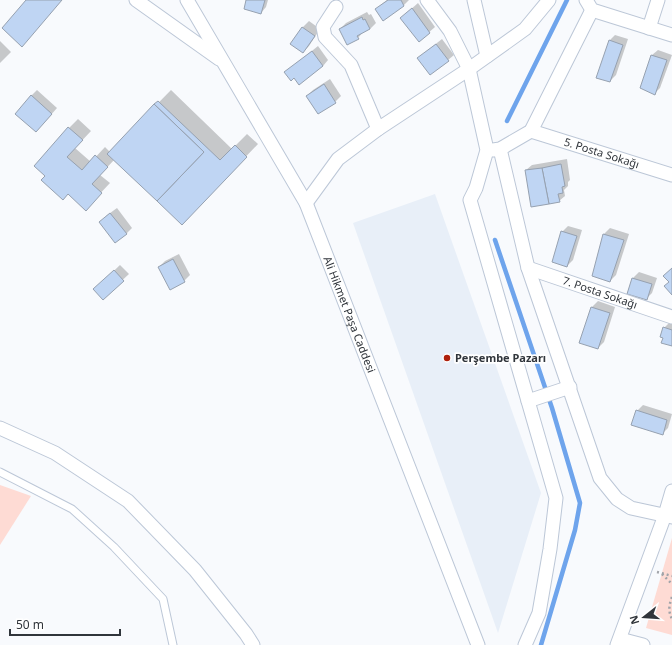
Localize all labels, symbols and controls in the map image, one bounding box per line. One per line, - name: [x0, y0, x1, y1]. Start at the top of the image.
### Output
- street label: 5. Posta Sokağı: [562, 134, 641, 171]
- street label: Ali Hikmet Paşa Caddesi: [320, 254, 379, 375]
- street label: 7. Posta Sokağı: [561, 272, 639, 312]
- place label: Perşembe Pazarı: [455, 350, 546, 365]
- marker: Perşembe Pazarı: [442, 353, 452, 363]
- north arrow: [624, 597, 664, 637]
- scale bar: [10, 611, 120, 637]
- text: N: [625, 614, 642, 627]
- text: 50 m: [16, 616, 44, 633]

